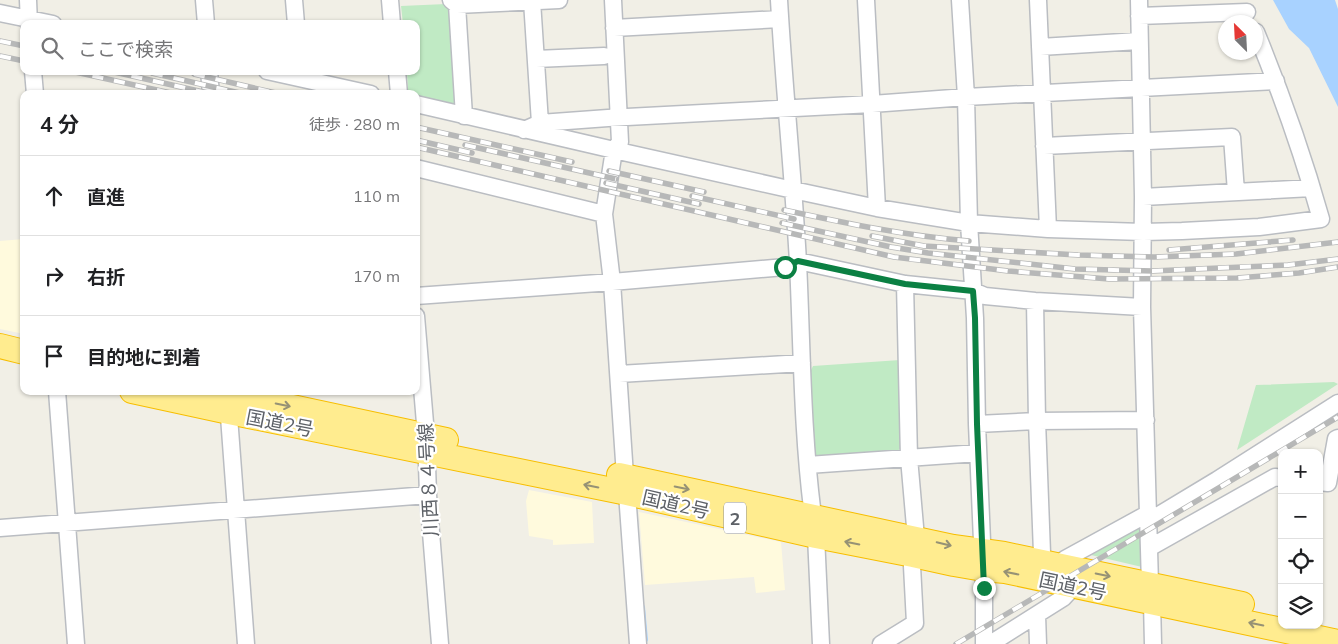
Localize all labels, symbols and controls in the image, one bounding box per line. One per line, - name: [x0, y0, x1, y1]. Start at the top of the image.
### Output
- north arrow: [1218, 15, 1263, 60]
- search box: [20, 20, 420, 75]
- icon: search: [38, 34, 66, 62]
- text: ここで検索: [78, 37, 173, 61]
- text: 4 分: [40, 111, 79, 137]
- text: 徒歩 · 280 m: [309, 114, 400, 134]
- icon: ahead: [40, 182, 68, 210]
- text: 直進: [87, 185, 125, 209]
- text: 110 m: [353, 186, 400, 206]
- route start: [774, 256, 797, 279]
- icon: right: [40, 262, 68, 290]
- text: 右折: [87, 265, 125, 289]
- text: 170 m: [353, 266, 400, 286]
- icon: arrive: [40, 342, 68, 370]
- text: 目的地に到着: [87, 345, 201, 369]
- one-way arrow: [275, 401, 291, 410]
- street label: 国道2号: [244, 405, 316, 441]
- street label: 川西８４号線: [413, 422, 443, 538]
- map controls: [1278, 449, 1323, 629]
- button: +: [1278, 449, 1323, 494]
- one-way arrow: [583, 481, 599, 490]
- one-way arrow: [674, 484, 690, 493]
- street label: 国道2号: [640, 485, 712, 523]
- button: −: [1278, 494, 1323, 539]
- road number: 2: [724, 502, 746, 534]
- one-way arrow: [844, 538, 860, 547]
- button: locate: [1278, 539, 1323, 584]
- one-way arrow: [935, 540, 951, 549]
- street label: 国道2号: [1037, 567, 1109, 605]
- one-way arrow: [1004, 568, 1020, 577]
- one-way arrow: [1095, 570, 1111, 580]
- route end: [973, 577, 996, 600]
- button: layers: [1278, 584, 1323, 629]
- one-way arrow: [1249, 619, 1265, 628]

